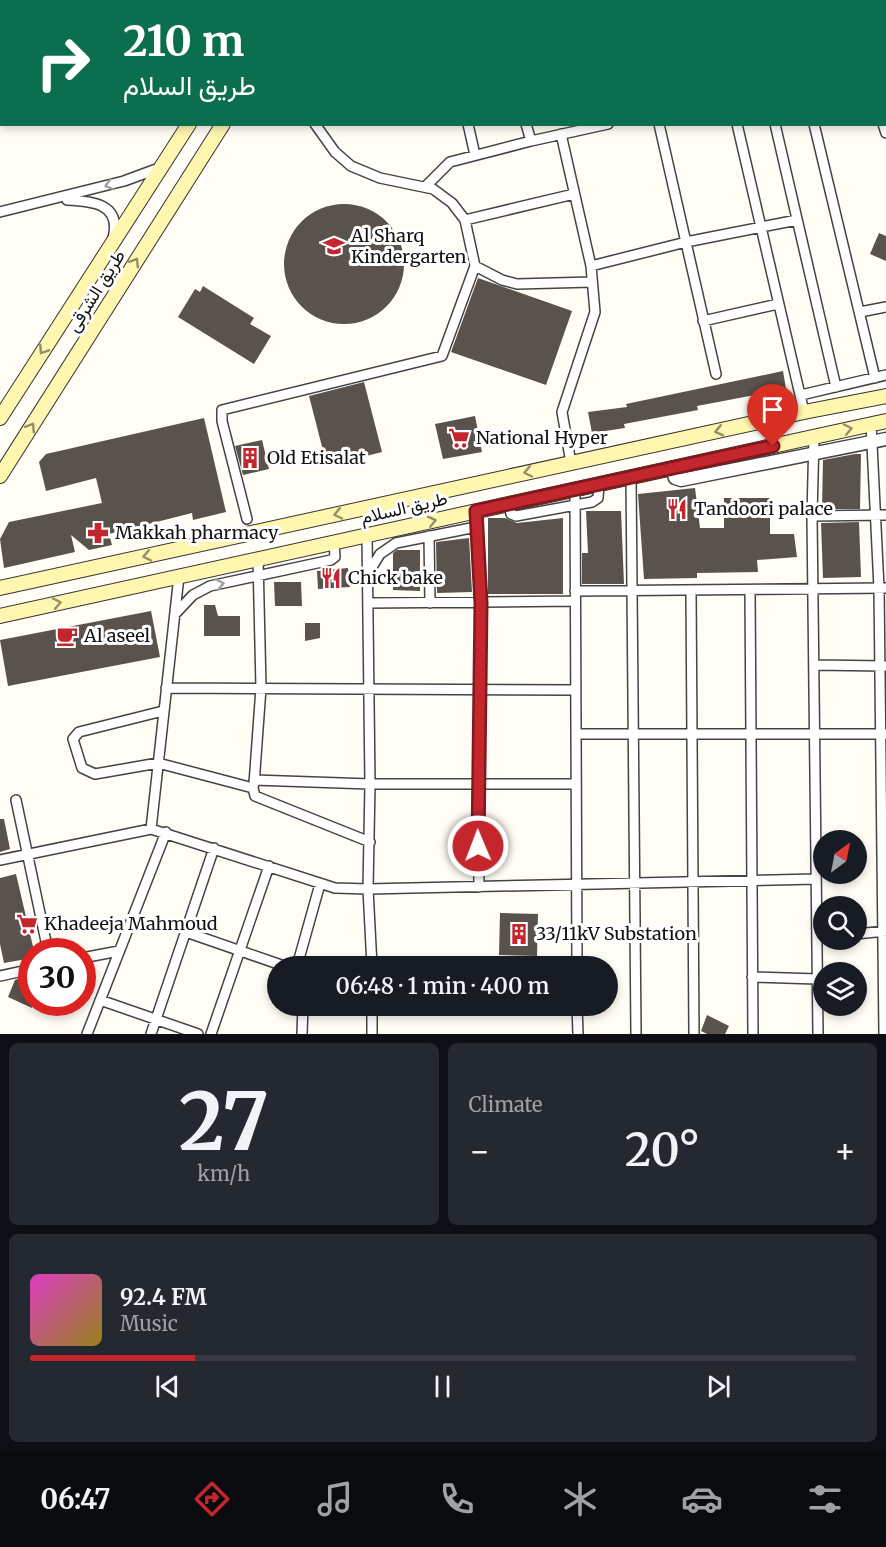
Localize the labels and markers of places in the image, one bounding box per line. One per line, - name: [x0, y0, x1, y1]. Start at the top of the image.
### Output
- place label: Al Sharq Kindergarten: [350, 224, 467, 268]
- school or university icon: Al Sharq Kindergarten: [322, 234, 346, 258]
- pin: [747, 384, 798, 446]
- supermarket icon: National Hyper: [447, 426, 471, 450]
- place label: National Hyper: [476, 426, 608, 449]
- building icon: Old Etisalat: [238, 446, 262, 470]
- place label: Old Etisalat: [267, 446, 366, 469]
- restaurant icon: Tandoori palace: [665, 497, 689, 521]
- place label: Tandoori palace: [694, 497, 833, 520]
- pharmacy icon: Makkah pharmacy: [86, 521, 110, 545]
- place label: Makkah pharmacy: [115, 521, 279, 544]
- restaurant icon: Chick bake: [319, 566, 343, 590]
- place label: Chick bake: [348, 566, 443, 589]
- cafe icon: Al aseel: [55, 624, 79, 648]
- place label: Al aseel: [83, 624, 151, 647]
- supermarket icon: Khadeeja Mahmoud: [15, 912, 39, 936]
- place label: Khadeeja Mahmoud: [44, 912, 218, 935]
- building icon: 33/11kV Substation: [507, 922, 531, 946]
- place label: 33/11kV Substation: [536, 922, 697, 945]

